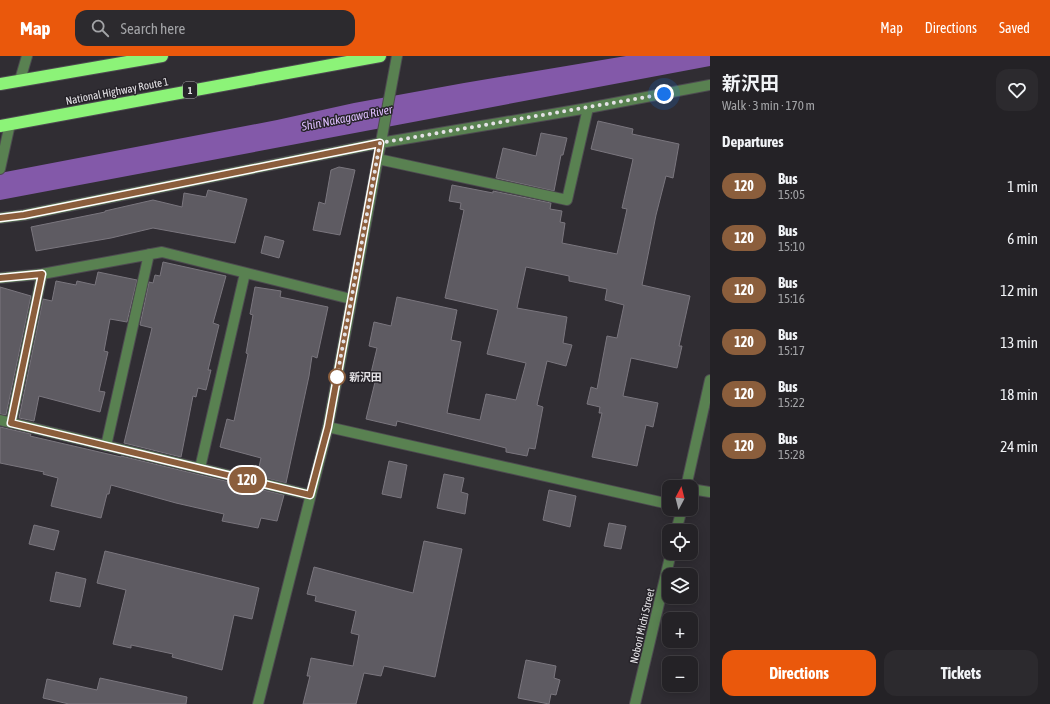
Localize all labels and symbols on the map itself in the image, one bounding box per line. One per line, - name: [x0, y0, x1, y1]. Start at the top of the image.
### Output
- street label: National Highway Route 1: [64, 75, 170, 107]
- road number: 1: [183, 82, 197, 98]
- your location: [654, 84, 674, 104]
- water label: Shin Nakagawa River: [299, 102, 394, 134]
- marker: 新沢田: [328, 368, 346, 386]
- place label: 新沢田: [349, 371, 382, 383]
- line badge: 120: [224, 467, 270, 493]
- north arrow: [662, 480, 698, 516]
- street label: Nobori Michi Street: [628, 587, 656, 665]

